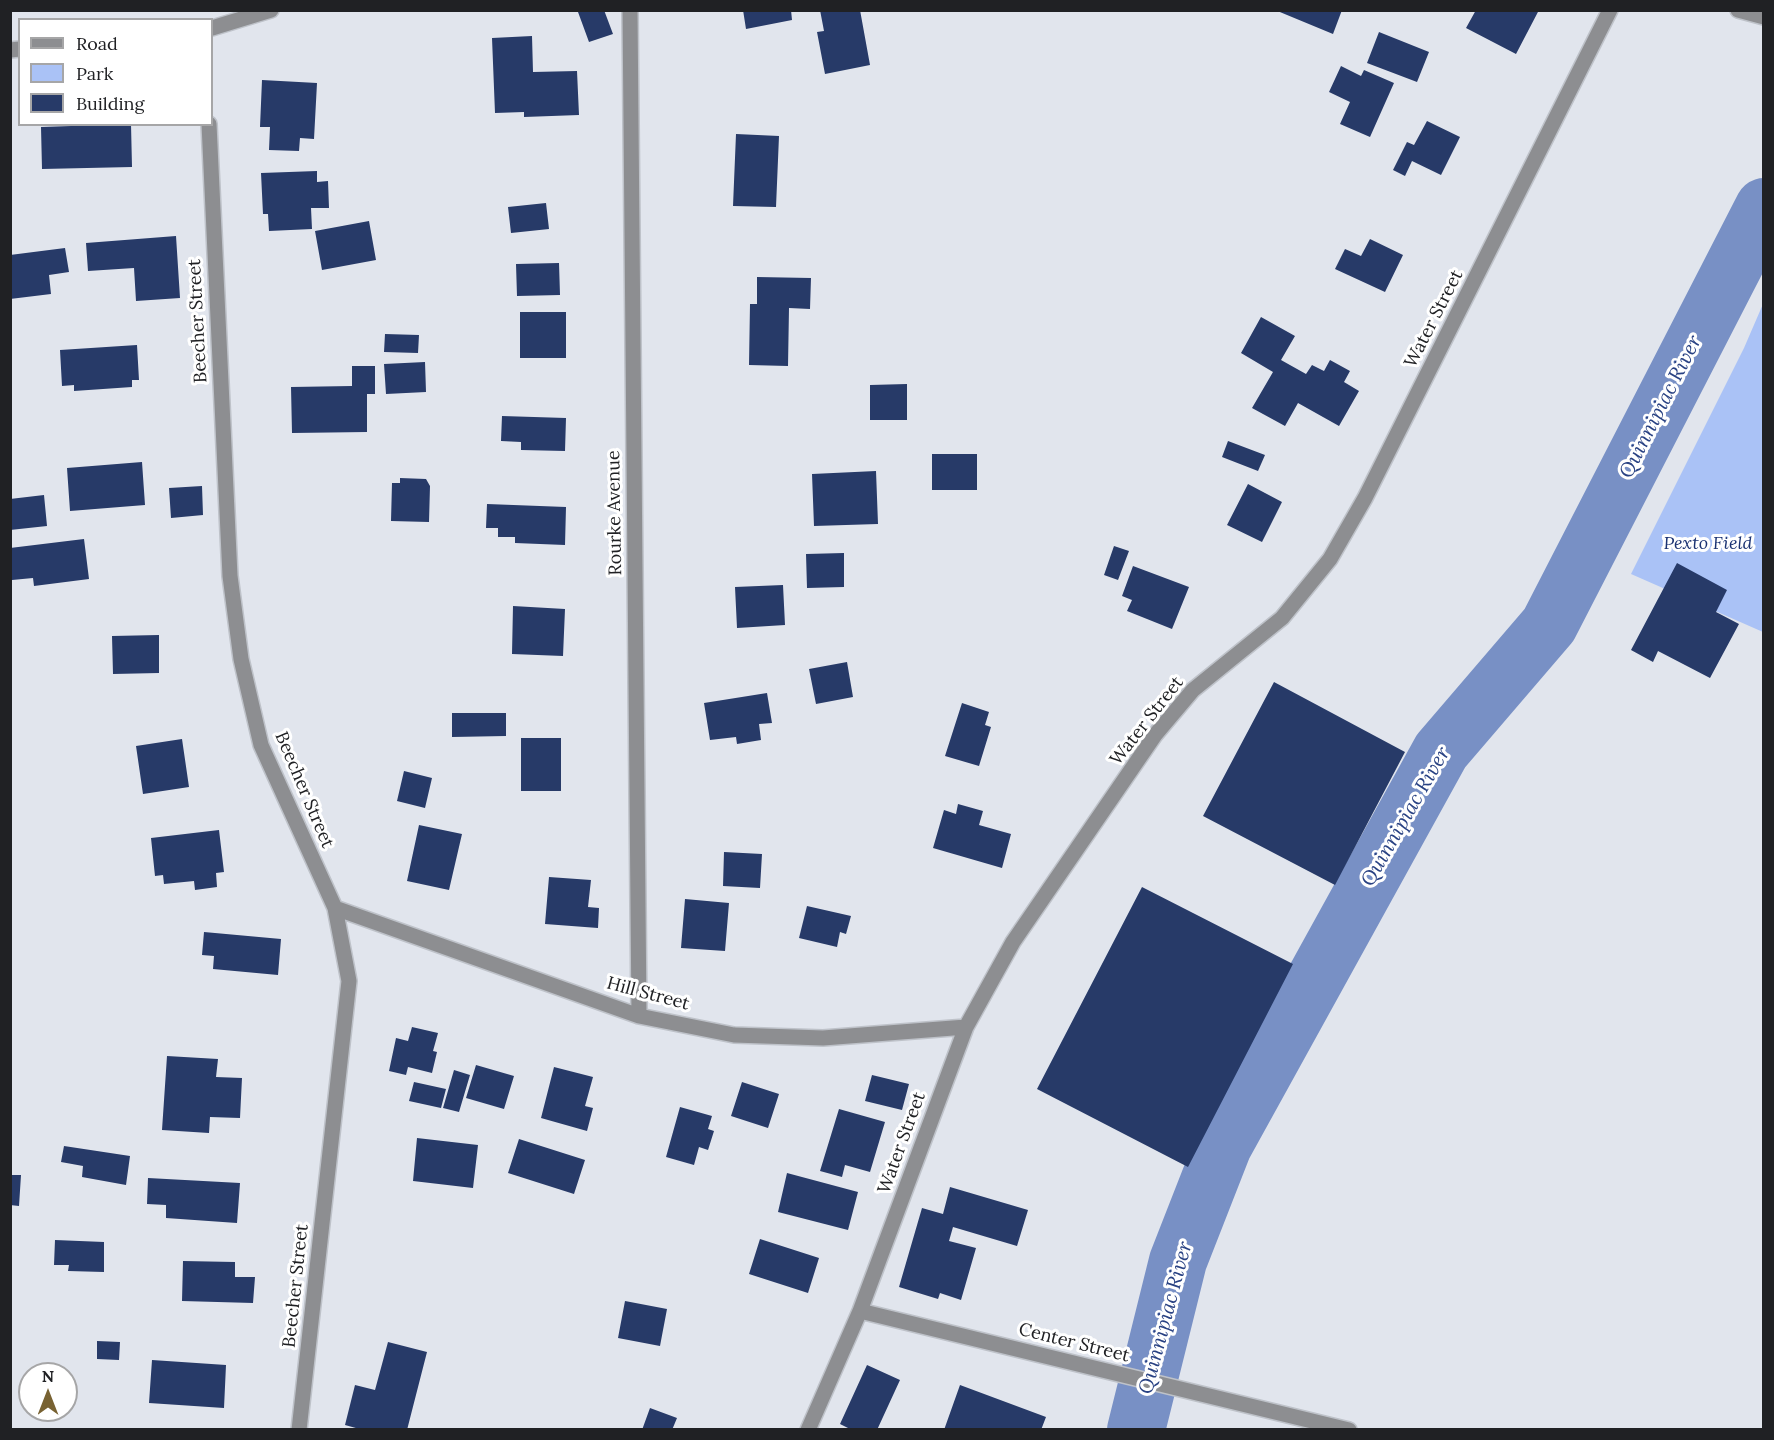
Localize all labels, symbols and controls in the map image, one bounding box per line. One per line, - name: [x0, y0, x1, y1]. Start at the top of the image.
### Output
- legend: [18, 18, 213, 126]
- text: Road: [76, 32, 118, 55]
- text: Park: [76, 62, 113, 85]
- text: Building: [76, 92, 144, 115]
- street label: Beecher Street: [184, 258, 212, 384]
- street label: Water Street: [1400, 267, 1468, 371]
- water label: Quinnipiac River: [1615, 332, 1707, 482]
- street label: Rourke Avenue: [603, 450, 627, 576]
- park label: Pexto Field: [1663, 533, 1753, 555]
- street label: Water Street: [1106, 672, 1188, 770]
- street label: Beecher Street: [270, 729, 338, 851]
- water label: Quinnipiac River: [1356, 743, 1456, 891]
- street label: Hill Street: [604, 973, 692, 1015]
- street label: Water Street: [874, 1089, 930, 1197]
- street label: Beecher Street: [279, 1223, 313, 1349]
- water label: Quinnipiac River: [1134, 1239, 1198, 1397]
- street label: Center Street: [1016, 1319, 1132, 1367]
- north arrow: [18, 1362, 78, 1422]
- text: N: [42, 1366, 54, 1386]

